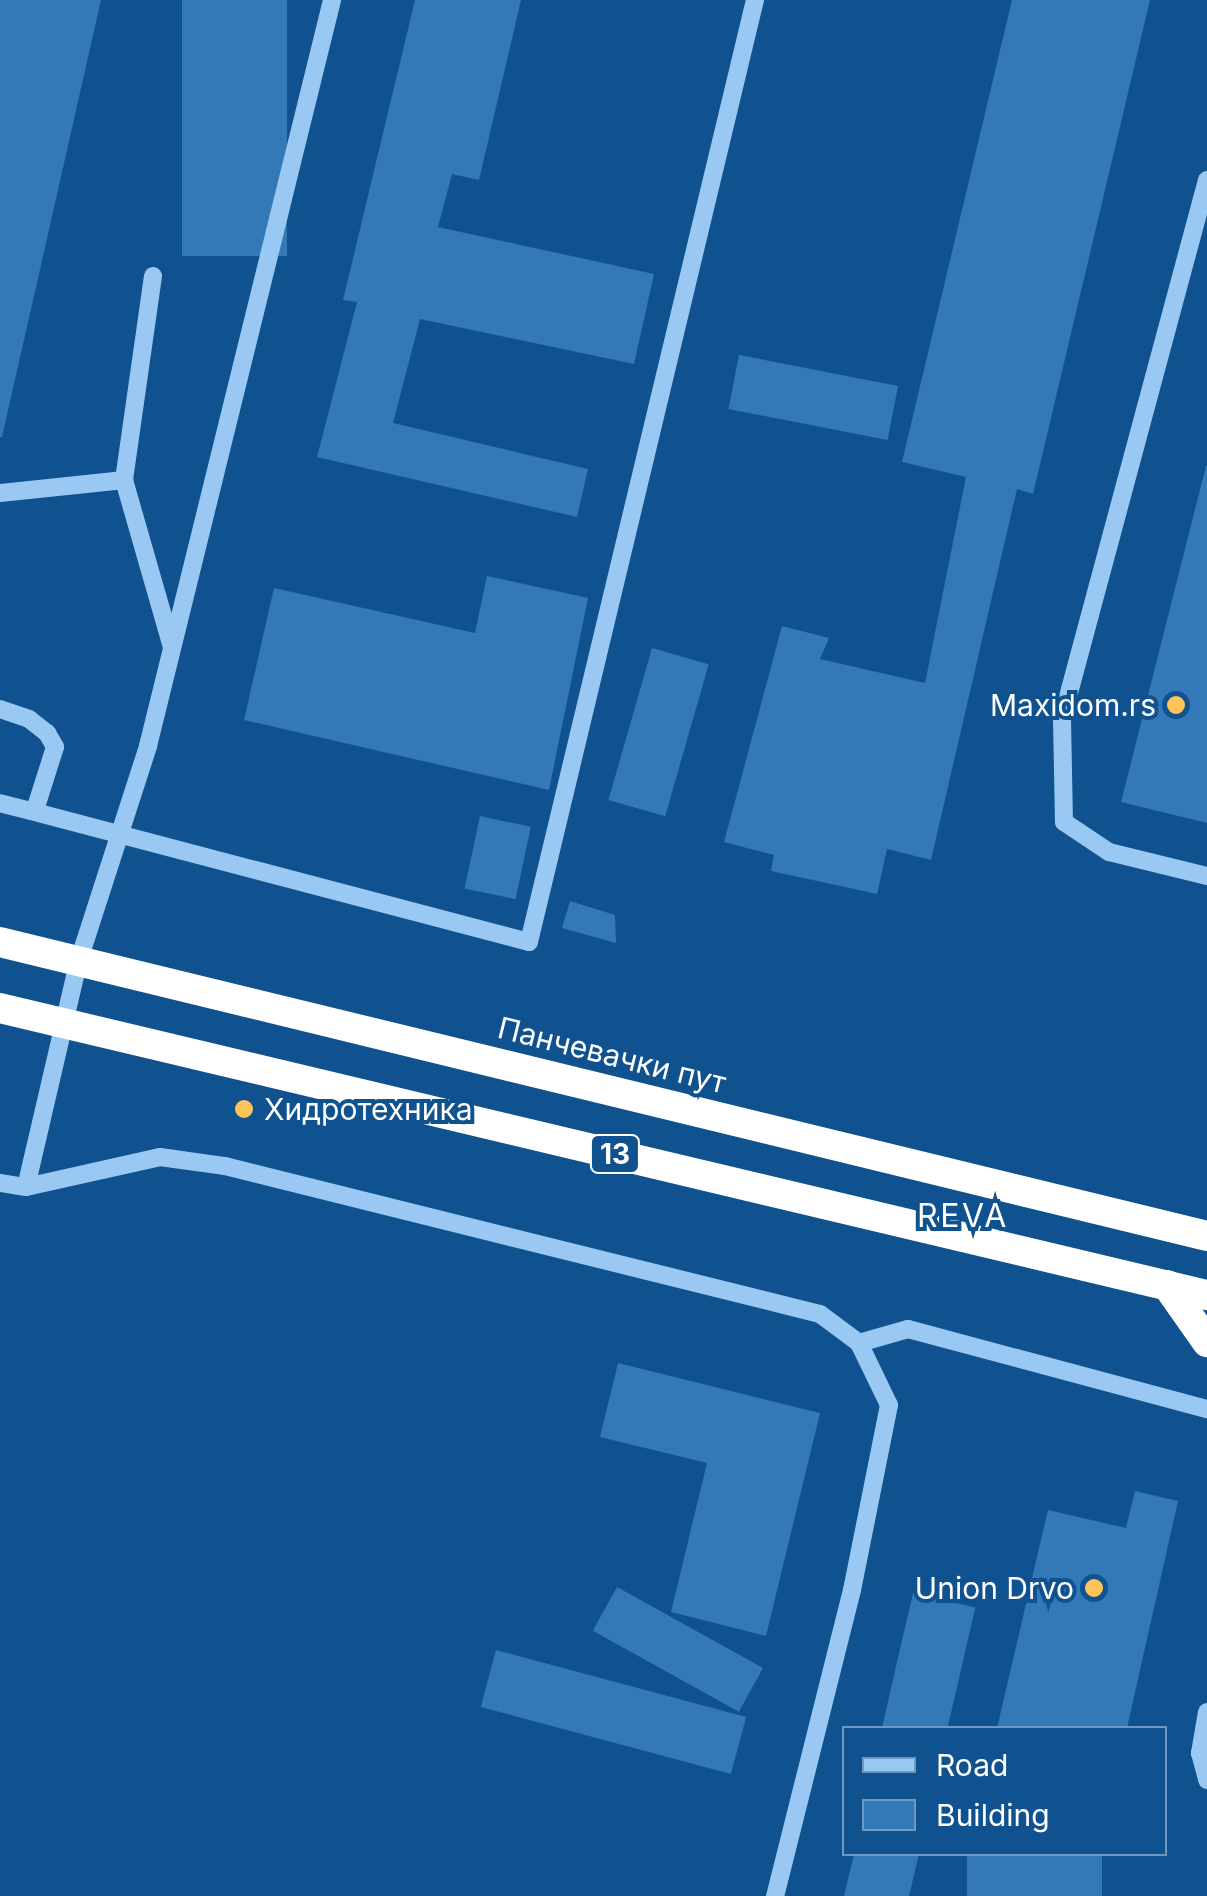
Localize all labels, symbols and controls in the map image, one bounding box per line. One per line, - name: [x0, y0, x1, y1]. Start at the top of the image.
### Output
- place label: Maxidom.rs: [990, 687, 1156, 723]
- marker: Maxidom.rs: [1165, 694, 1187, 716]
- street label: Панчевачки пут: [494, 1009, 730, 1101]
- place label: Хидротехника: [264, 1091, 473, 1127]
- marker: Хидротехника: [233, 1098, 255, 1120]
- road number: 13: [588, 1131, 642, 1177]
- district label: REVA: [917, 1197, 1009, 1235]
- place label: Union Drvo: [915, 1570, 1074, 1606]
- marker: Union Drvo: [1083, 1577, 1105, 1599]
- legend: [842, 1726, 1167, 1856]
- text: Road: [936, 1747, 1008, 1783]
- text: Building: [936, 1797, 1050, 1833]

